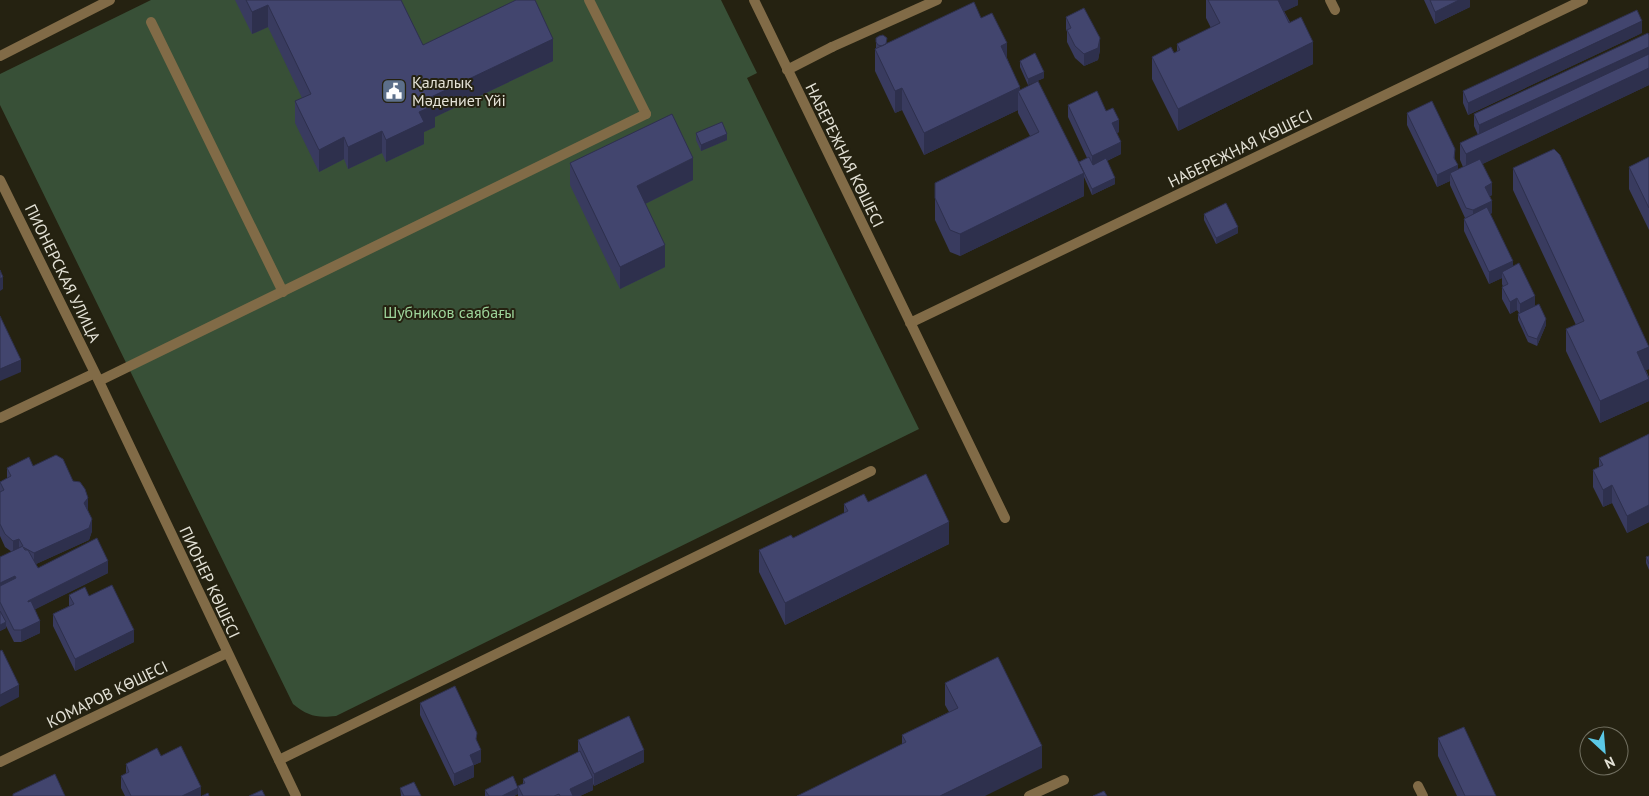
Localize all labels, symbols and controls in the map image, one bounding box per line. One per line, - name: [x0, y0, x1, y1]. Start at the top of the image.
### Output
- place label: Қалалық Мәдениет Үйі: [412, 72, 506, 110]
- public building icon: Қалалық Мәдениет Үйі: [381, 78, 407, 104]
- street label: НАБЕРЕЖНАЯ КӨШЕСІ: [801, 80, 889, 230]
- street label: НАБЕРЕЖНАЯ КӨШЕСІ: [1165, 104, 1315, 192]
- street label: ПИОНЕРСКАЯ УЛИЦА: [21, 201, 105, 346]
- park label: Шубников саябағы: [383, 302, 515, 322]
- street label: ПИОНЕР КӨШЕСІ: [175, 523, 245, 641]
- street label: КОМАРОВ КӨШЕСІ: [43, 656, 171, 732]
- north arrow: [1579, 726, 1629, 776]
- text: N: [1602, 753, 1618, 773]

